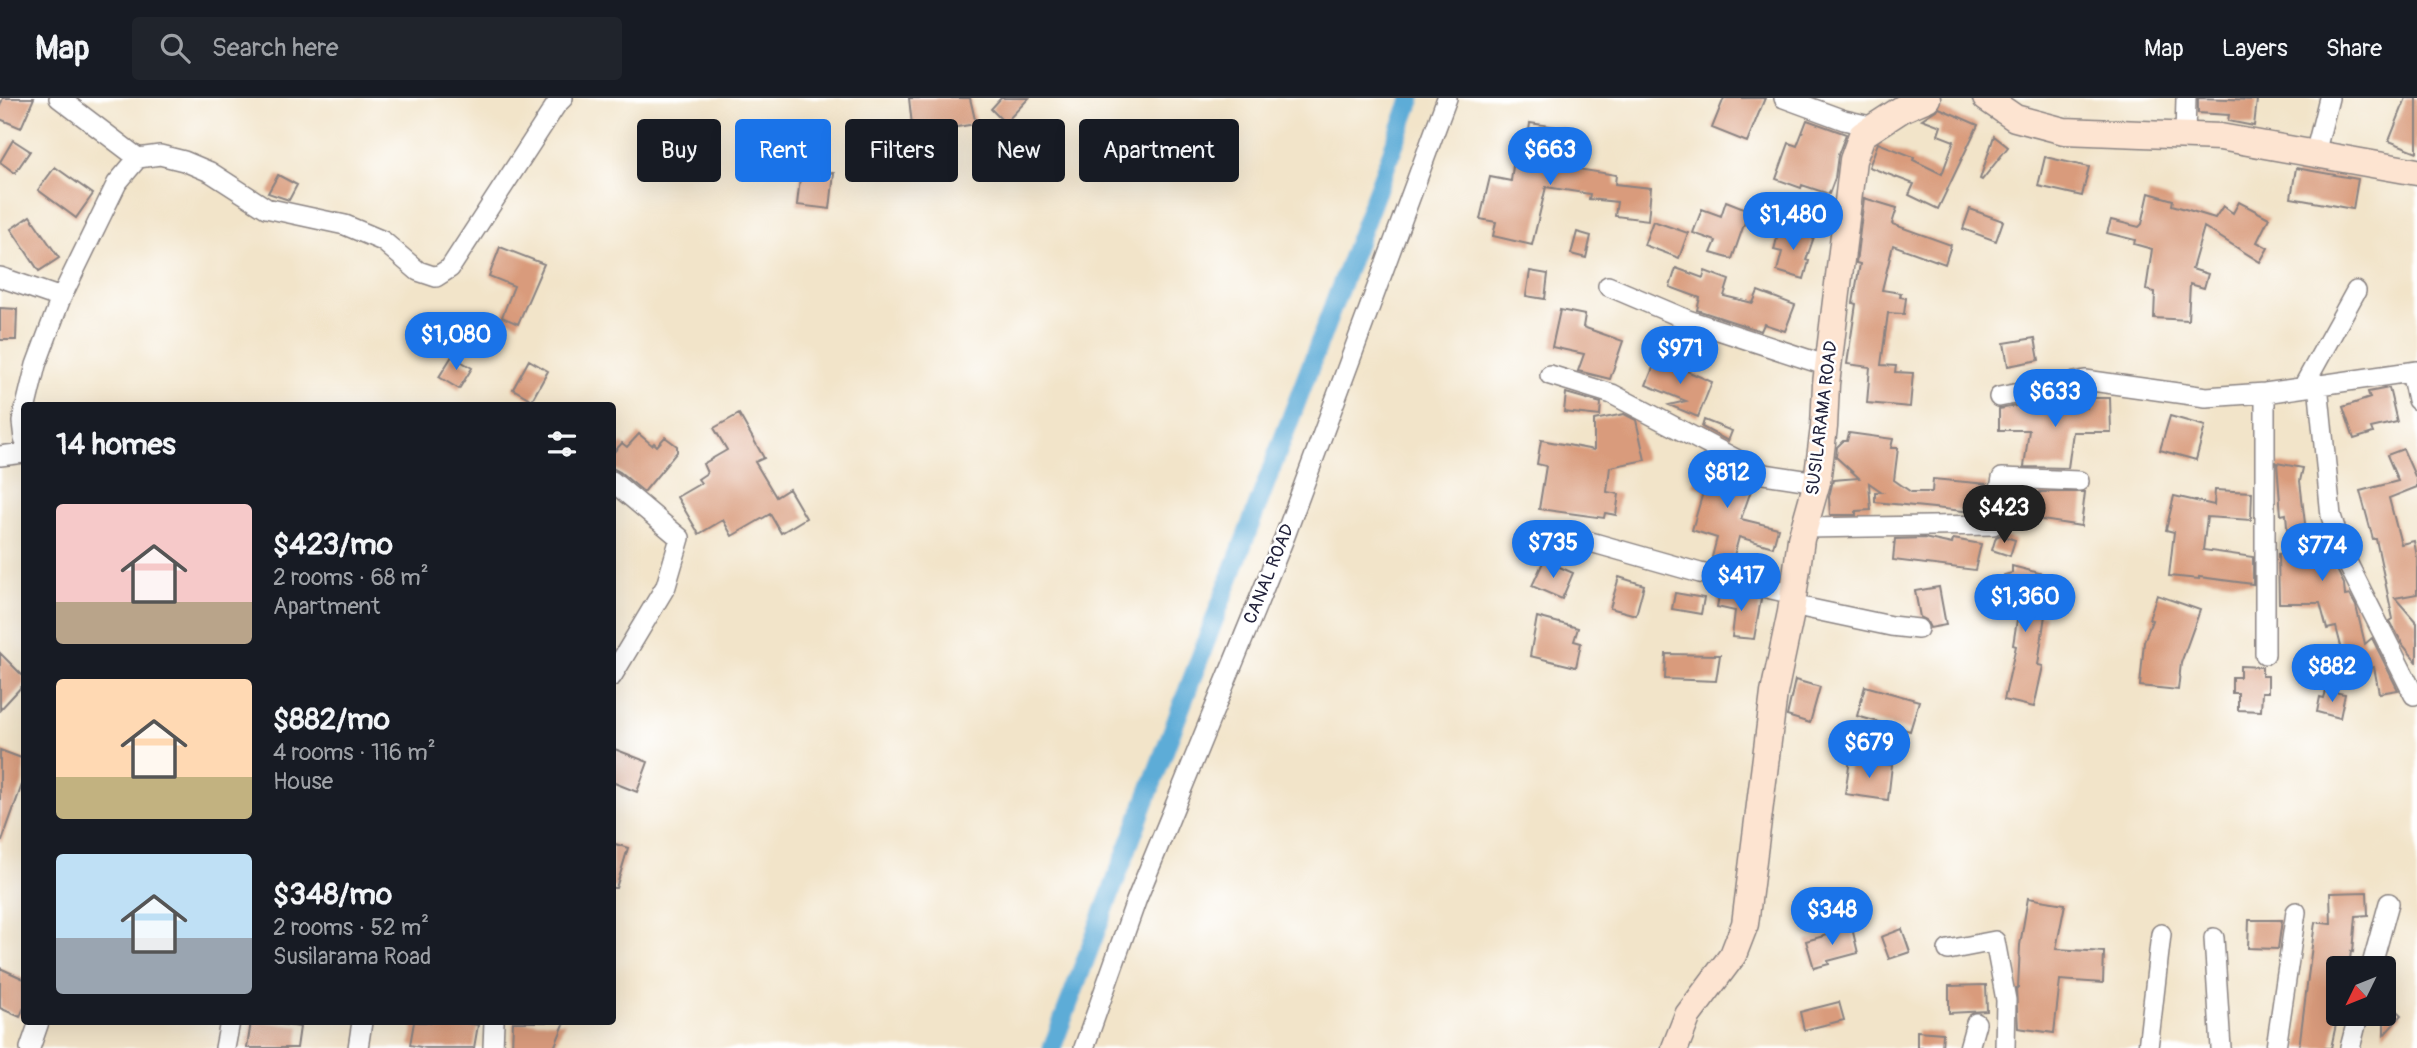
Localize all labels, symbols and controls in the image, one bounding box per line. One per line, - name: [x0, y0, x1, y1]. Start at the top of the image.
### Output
- search box: [132, 17, 622, 80]
- text: Map: [35, 28, 90, 69]
- icon: search: [156, 29, 194, 67]
- text: Search here: [212, 32, 339, 64]
- text: Map: [2144, 34, 2184, 63]
- text: Layers: [2222, 34, 2288, 63]
- text: Share: [2326, 34, 2382, 63]
- chip: Buy: [637, 119, 721, 182]
- chip: Rent: [735, 119, 831, 182]
- chip: Filters: [845, 119, 958, 182]
- chip: New: [972, 119, 1065, 182]
- chip: Apartment: [1079, 119, 1239, 182]
- pin: $663: [1509, 127, 1591, 187]
- text: $663: [1524, 135, 1576, 164]
- pin: $1,480: [1736, 192, 1850, 252]
- text: $1,480: [1759, 200, 1827, 229]
- pin: $1,080: [399, 313, 513, 372]
- text: $1,080: [421, 320, 491, 349]
- pin: $971: [1639, 327, 1721, 386]
- text: $971: [1657, 334, 1703, 363]
- street label: SUSILARAMA ROAD: [1801, 340, 1843, 496]
- pin: $633: [2014, 370, 2096, 429]
- text: $633: [2029, 377, 2081, 406]
- icon: filters: [543, 425, 581, 463]
- text: 14 homes: [56, 426, 176, 463]
- pin: $812: [1686, 450, 1768, 510]
- text: $812: [1704, 458, 1750, 487]
- pin: $423: [1963, 486, 2045, 545]
- text: $423: [1979, 493, 2029, 522]
- pin: $735: [1512, 520, 1594, 580]
- street label: CANAL ROAD: [1239, 521, 1299, 627]
- pin: $774: [2281, 524, 2363, 583]
- text: $423/mo: [273, 526, 393, 563]
- text: $735: [1528, 528, 1578, 557]
- text: $774: [2297, 531, 2347, 560]
- icon: home: [112, 532, 196, 616]
- pin: $417: [1700, 554, 1782, 613]
- text: $417: [1718, 561, 1764, 590]
- text: 2 rooms · 68 m²: [273, 563, 429, 592]
- pin: $1,360: [1968, 574, 2082, 634]
- text: $1,360: [1990, 582, 2060, 611]
- text: Apartment: [273, 592, 380, 621]
- pin: $882: [2291, 644, 2373, 704]
- text: $882: [2308, 652, 2356, 681]
- text: $882/mo: [273, 701, 390, 738]
- icon: home: [112, 707, 196, 791]
- pin: $679: [1828, 720, 1910, 780]
- text: $679: [1844, 728, 1894, 757]
- text: 4 rooms · 116 m²: [273, 738, 436, 767]
- text: House: [273, 767, 333, 796]
- text: $348/mo: [273, 876, 392, 913]
- icon: home: [112, 882, 196, 966]
- pin: $348: [1791, 888, 1873, 947]
- text: $348: [1807, 895, 1857, 924]
- text: 2 rooms · 52 m²: [273, 913, 429, 942]
- text: Susilarama Road: [273, 942, 431, 971]
- north arrow: [2326, 956, 2396, 1026]
- map controls: [2326, 956, 2396, 1026]

